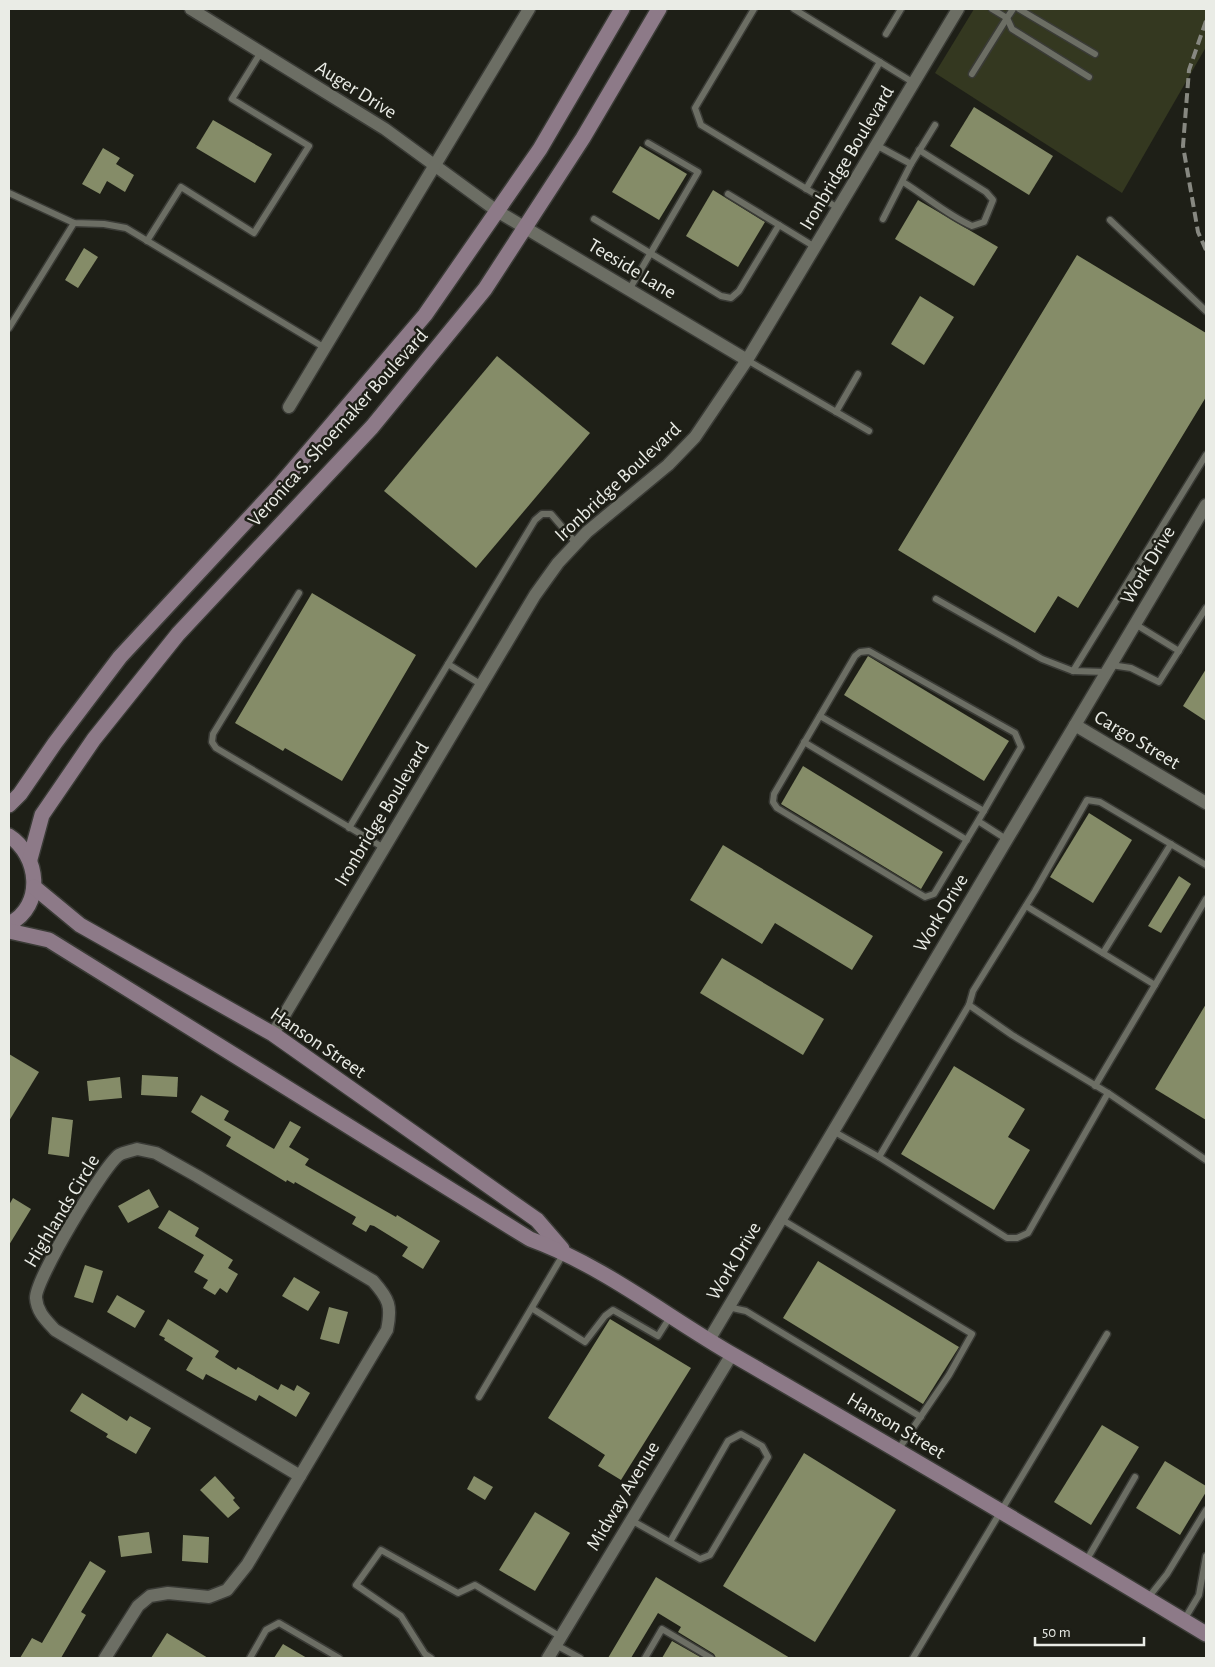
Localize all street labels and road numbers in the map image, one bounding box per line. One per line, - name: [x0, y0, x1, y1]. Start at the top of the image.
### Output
- street label: Auger Drive: [312, 57, 400, 123]
- street label: Ironbridge Boulevard: [796, 82, 898, 234]
- street label: Teeside Lane: [584, 235, 680, 303]
- street label: Veronica S. Shoemaker Boulevard: [244, 326, 432, 530]
- street label: Ironbridge Boulevard: [551, 419, 685, 545]
- street label: Work Drive: [1117, 523, 1179, 607]
- street label: Cargo Street: [1091, 707, 1184, 774]
- street label: Ironbridge Boulevard: [331, 738, 433, 890]
- street label: Work Drive: [910, 871, 972, 955]
- street label: Hanson Street: [267, 1004, 370, 1082]
- street label: Highlands Circle: [21, 1151, 103, 1271]
- street label: Work Drive: [703, 1219, 765, 1303]
- street label: Hanson Street: [844, 1389, 949, 1463]
- street label: Midway Avenue: [583, 1438, 663, 1554]

